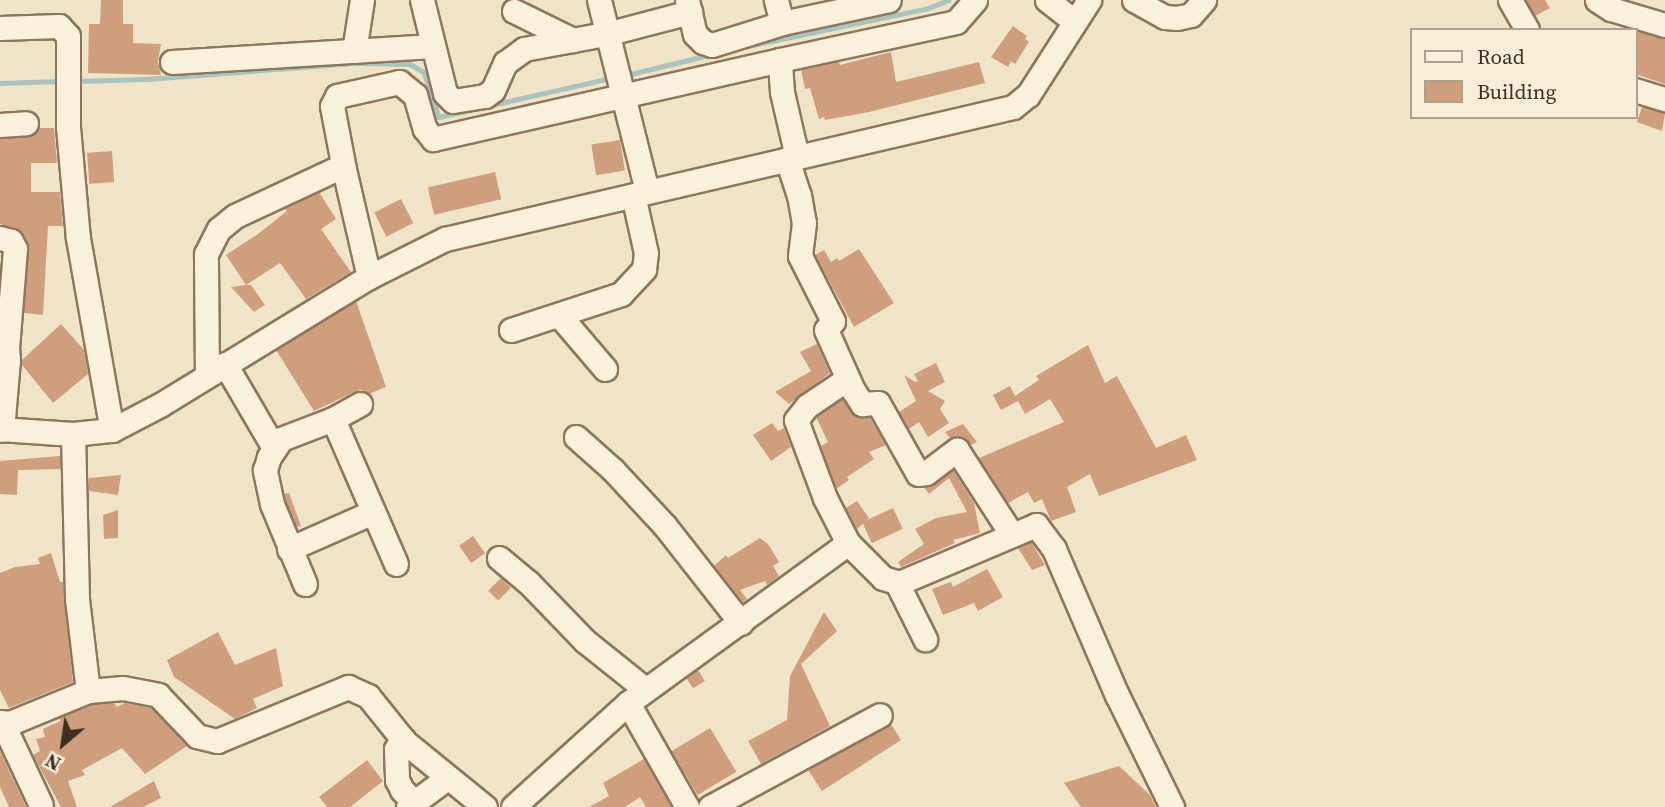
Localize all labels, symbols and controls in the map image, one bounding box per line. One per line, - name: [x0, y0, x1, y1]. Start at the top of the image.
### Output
- legend: [1410, 28, 1637, 119]
- text: Road: [1477, 42, 1525, 71]
- text: Building: [1477, 77, 1556, 106]
- north arrow: [28, 709, 98, 779]
- text: N: [40, 748, 65, 777]

